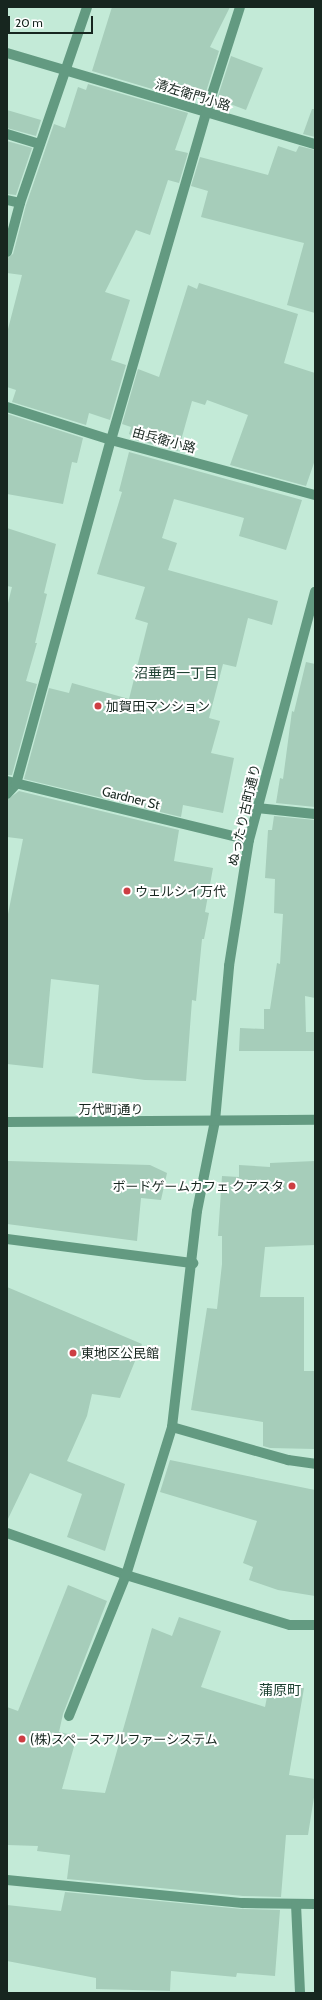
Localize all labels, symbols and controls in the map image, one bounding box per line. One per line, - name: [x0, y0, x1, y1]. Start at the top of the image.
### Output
- scale bar: [10, 8, 95, 34]
- text: 20 m: [15, 15, 43, 30]
- street label: 清左衛門小路: [153, 76, 233, 114]
- street label: 由兵衛小路: [131, 424, 197, 456]
- district label: 沼垂西一丁目: [134, 665, 218, 681]
- place label: 加賀田マンション: [106, 698, 210, 714]
- marker: 加賀田マンション: [93, 701, 103, 711]
- street label: ぬったり古町通り: [225, 763, 263, 867]
- street label: Gardner St: [101, 783, 161, 813]
- place label: ウェルシイ万代: [135, 883, 226, 899]
- marker: ウェルシイ万代: [122, 886, 132, 896]
- street label: 万代町通り: [79, 1101, 143, 1117]
- place label: ボードゲームカフェ クアスタ: [112, 1178, 284, 1194]
- marker: ボードゲームカフェ クアスタ: [287, 1181, 297, 1191]
- place label: 東地区公民館: [81, 1345, 159, 1361]
- marker: 東地区公民館: [68, 1348, 78, 1358]
- district label: 蒲原町: [259, 1682, 301, 1698]
- place label: (株)スペースアルファーシステム: [30, 1731, 220, 1747]
- marker: (株)スペースアルファーシステム: [17, 1734, 27, 1744]

